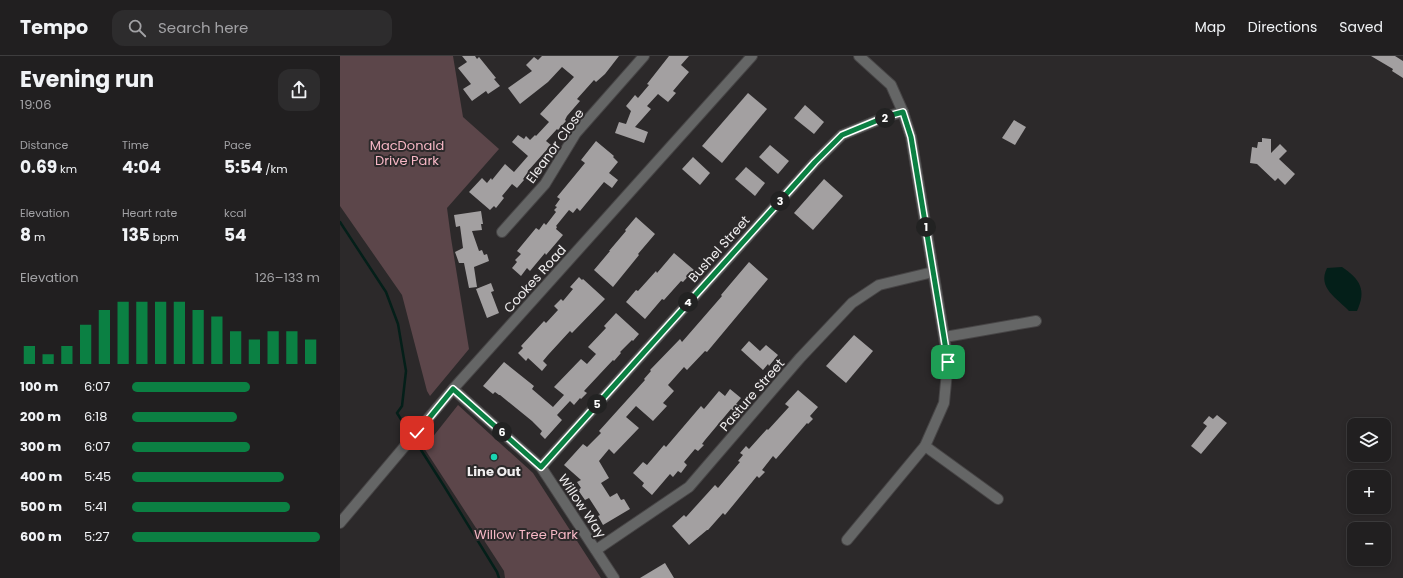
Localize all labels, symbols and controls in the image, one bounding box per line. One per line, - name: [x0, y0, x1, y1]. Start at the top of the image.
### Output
- search box: [112, 10, 392, 46]
- text: Tempo: [20, 14, 88, 41]
- icon: search: [126, 17, 148, 39]
- text: Search here: [158, 17, 248, 38]
- text: Map: [1195, 17, 1226, 37]
- text: Directions: [1248, 17, 1317, 37]
- text: Saved: [1339, 17, 1383, 37]
- text: Evening run: [20, 64, 154, 95]
- button: share: [278, 69, 320, 111]
- text: 19:06: [20, 95, 52, 114]
- street label: Eleanor Close: [521, 105, 589, 187]
- pin: 2: [875, 108, 895, 128]
- text: 2: [882, 110, 888, 126]
- park label: MacDonald Drive Park: [370, 136, 444, 170]
- text: Distance: [20, 137, 68, 153]
- text: Time: [122, 137, 149, 153]
- text: Pace: [224, 137, 251, 153]
- text: 0.69: [20, 155, 57, 179]
- text: 4:04: [122, 155, 161, 179]
- text: 5:54: [224, 155, 262, 179]
- text: km: [57, 161, 77, 177]
- text: /km: [262, 161, 288, 177]
- pin: 3: [770, 191, 790, 211]
- text: 3: [777, 193, 783, 209]
- text: Elevation: [20, 205, 70, 221]
- text: Heart rate: [122, 205, 177, 221]
- text: kcal: [224, 205, 246, 221]
- street label: Bushel Street: [684, 211, 754, 287]
- pin: 1: [916, 217, 936, 237]
- text: 1: [924, 219, 928, 235]
- text: 8: [20, 223, 31, 247]
- text: 135: [122, 223, 150, 247]
- text: 54: [224, 223, 247, 247]
- text: m: [31, 229, 45, 245]
- text: bpm: [150, 229, 179, 245]
- street label: Cookes Road: [499, 241, 571, 317]
- text: Elevation: [20, 268, 79, 287]
- text: 126–133 m: [255, 268, 320, 287]
- pin: 4: [678, 292, 698, 312]
- text: 4: [684, 294, 692, 310]
- pin: [931, 345, 965, 379]
- icon: arrive: [937, 351, 959, 373]
- street label: Pasture Street: [715, 354, 789, 435]
- text: 100 m: [20, 377, 58, 396]
- text: 6:07: [84, 377, 110, 396]
- pin: 5: [587, 394, 607, 414]
- text: 5: [593, 396, 601, 412]
- text: 200 m: [20, 407, 61, 426]
- text: 6:18: [84, 407, 107, 426]
- pin: [400, 416, 434, 450]
- map controls: [1347, 418, 1391, 566]
- button: layers: [1347, 418, 1391, 462]
- icon: check: [406, 422, 428, 444]
- pin: 6: [492, 422, 512, 442]
- text: 6: [498, 424, 506, 440]
- text: 300 m: [20, 437, 61, 456]
- text: 6:07: [84, 437, 110, 456]
- marker: Line Out: [489, 452, 499, 462]
- place label: Line Out: [467, 462, 521, 481]
- text: 400 m: [20, 467, 62, 486]
- text: 5:45: [84, 467, 111, 486]
- street label: Willow Way: [554, 470, 611, 542]
- button: +: [1347, 470, 1391, 514]
- text: 500 m: [20, 497, 62, 516]
- text: 5:41: [84, 497, 107, 516]
- button: −: [1347, 522, 1391, 566]
- park label: Willow Tree Park: [474, 525, 578, 544]
- text: 600 m: [20, 527, 62, 546]
- text: 5:27: [84, 527, 110, 546]

